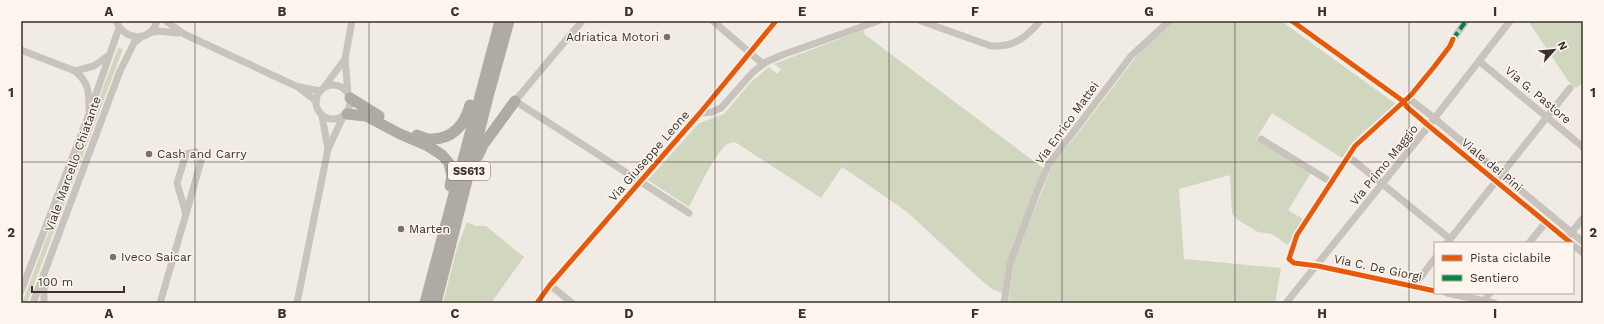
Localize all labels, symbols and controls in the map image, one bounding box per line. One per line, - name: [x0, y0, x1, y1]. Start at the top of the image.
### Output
- text: A: [105, 4, 114, 19]
- text: B: [278, 4, 287, 19]
- text: C: [451, 4, 460, 19]
- text: D: [624, 4, 634, 19]
- text: E: [798, 4, 806, 19]
- text: F: [971, 4, 979, 19]
- text: G: [1144, 4, 1154, 19]
- text: H: [1317, 4, 1327, 19]
- text: I: [1493, 4, 1497, 19]
- place label: Adriatica Motori: [566, 30, 659, 44]
- north arrow: [1534, 30, 1574, 70]
- marker: Adriatica Motori: [662, 32, 672, 42]
- text: N: [1555, 39, 1570, 52]
- street label: Via G. Pastore: [1502, 63, 1574, 127]
- street label: Via Enrico Mattei: [1032, 79, 1102, 167]
- text: 1: [8, 85, 14, 100]
- text: 1: [1590, 85, 1596, 100]
- street label: Viale Marcello Chiatante: [42, 94, 104, 234]
- street label: Via Giuseppe Leone: [606, 108, 692, 204]
- street label: Via Primo Maggio: [1347, 122, 1421, 208]
- street label: Viale dei Pini: [1459, 135, 1525, 195]
- place label: Cash and Carry: [157, 147, 248, 161]
- marker: Cash and Carry: [144, 149, 154, 159]
- road number: SS613: [448, 162, 490, 180]
- place label: Marten: [409, 222, 450, 236]
- marker: Marten: [396, 224, 406, 234]
- text: 2: [7, 225, 15, 240]
- text: 2: [1589, 225, 1597, 240]
- legend: [1434, 242, 1574, 294]
- place label: Iveco Saicar: [121, 250, 192, 264]
- text: Pista ciclabile: [1470, 251, 1551, 265]
- marker: Iveco Saicar: [108, 252, 118, 262]
- street label: Via C. De Giorgi: [1333, 252, 1423, 284]
- scale bar: [32, 268, 124, 294]
- text: Sentiero: [1470, 271, 1519, 285]
- text: 100 m: [38, 275, 73, 289]
- text: A: [105, 306, 114, 321]
- text: B: [278, 306, 287, 321]
- text: C: [451, 306, 460, 321]
- text: D: [624, 306, 634, 321]
- text: E: [798, 306, 806, 321]
- text: F: [971, 306, 979, 321]
- text: G: [1144, 306, 1154, 321]
- text: H: [1317, 306, 1327, 321]
- text: I: [1493, 306, 1497, 321]

